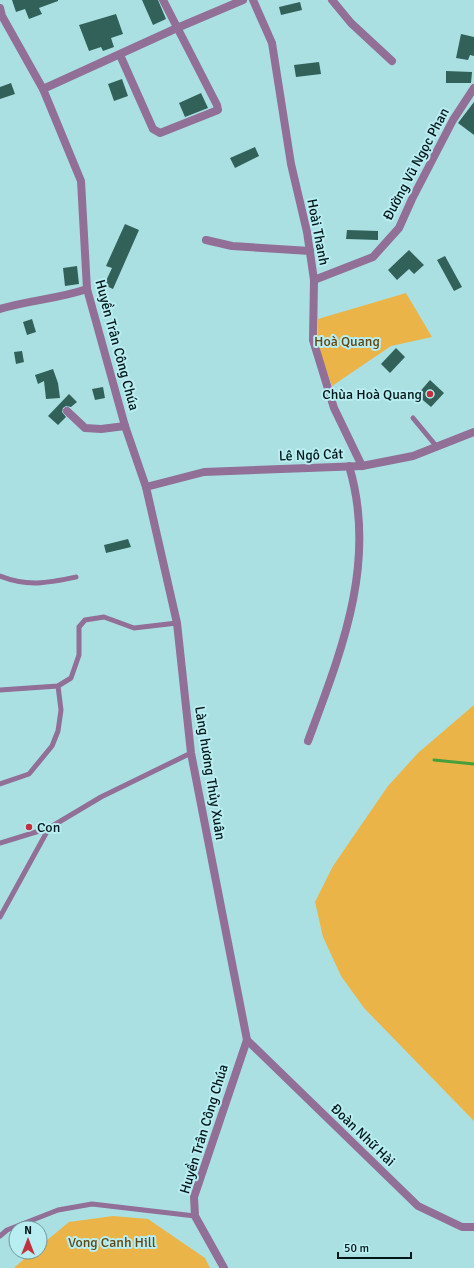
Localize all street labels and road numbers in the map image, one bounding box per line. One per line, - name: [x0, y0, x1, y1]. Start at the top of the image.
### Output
- street label: Đường Vũ Ngọc Phan: [379, 105, 453, 223]
- street label: Hoài Thanh: [303, 197, 333, 267]
- street label: Huyền Trân Công Chúa: [91, 278, 143, 412]
- street label: Lê Ngô Cát: [278, 445, 344, 465]
- street label: Làng hương Thủy Xuân: [191, 705, 229, 841]
- street label: Huyền Trân Công Chúa: [176, 1062, 232, 1196]
- street label: Đoàn Nhữ Hài: [327, 1100, 399, 1170]

